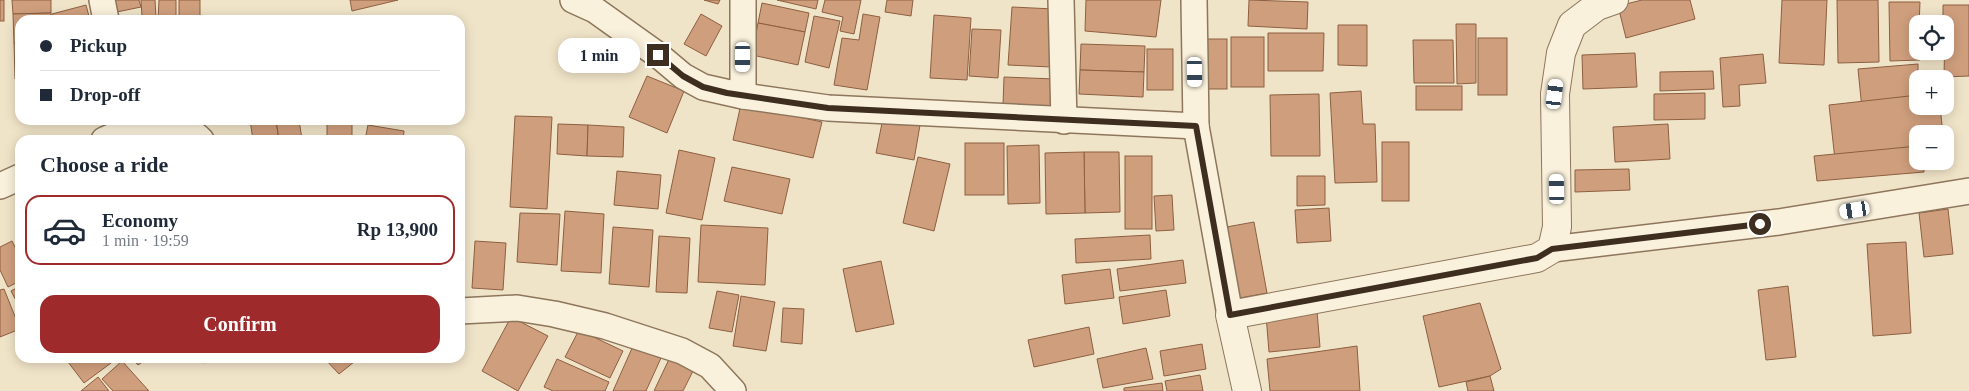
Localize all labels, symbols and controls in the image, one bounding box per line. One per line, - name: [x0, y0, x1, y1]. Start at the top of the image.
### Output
- map controls: [1909, 15, 1954, 170]
- button: locate: [1909, 15, 1954, 60]
- text: Pickup: [70, 35, 127, 56]
- callout: 1 min: [558, 38, 640, 72]
- car: [735, 42, 750, 72]
- route end: [647, 44, 669, 66]
- text: 1 min: [580, 47, 618, 64]
- car: [1187, 57, 1202, 87]
- button: +: [1909, 70, 1954, 115]
- car: [1545, 78, 1564, 110]
- text: Drop-off: [70, 84, 140, 105]
- button: −: [1909, 125, 1954, 170]
- text: Choose a ride: [40, 152, 168, 177]
- car: [1549, 174, 1564, 204]
- car: [1839, 200, 1870, 220]
- icon: car: [42, 208, 87, 253]
- text: Economy: [102, 210, 178, 231]
- route start: [1749, 213, 1771, 235]
- text: Rp 13,900: [357, 219, 438, 240]
- text: 1 min · 19:59: [102, 232, 189, 249]
- button: Confirm: [40, 295, 440, 353]

